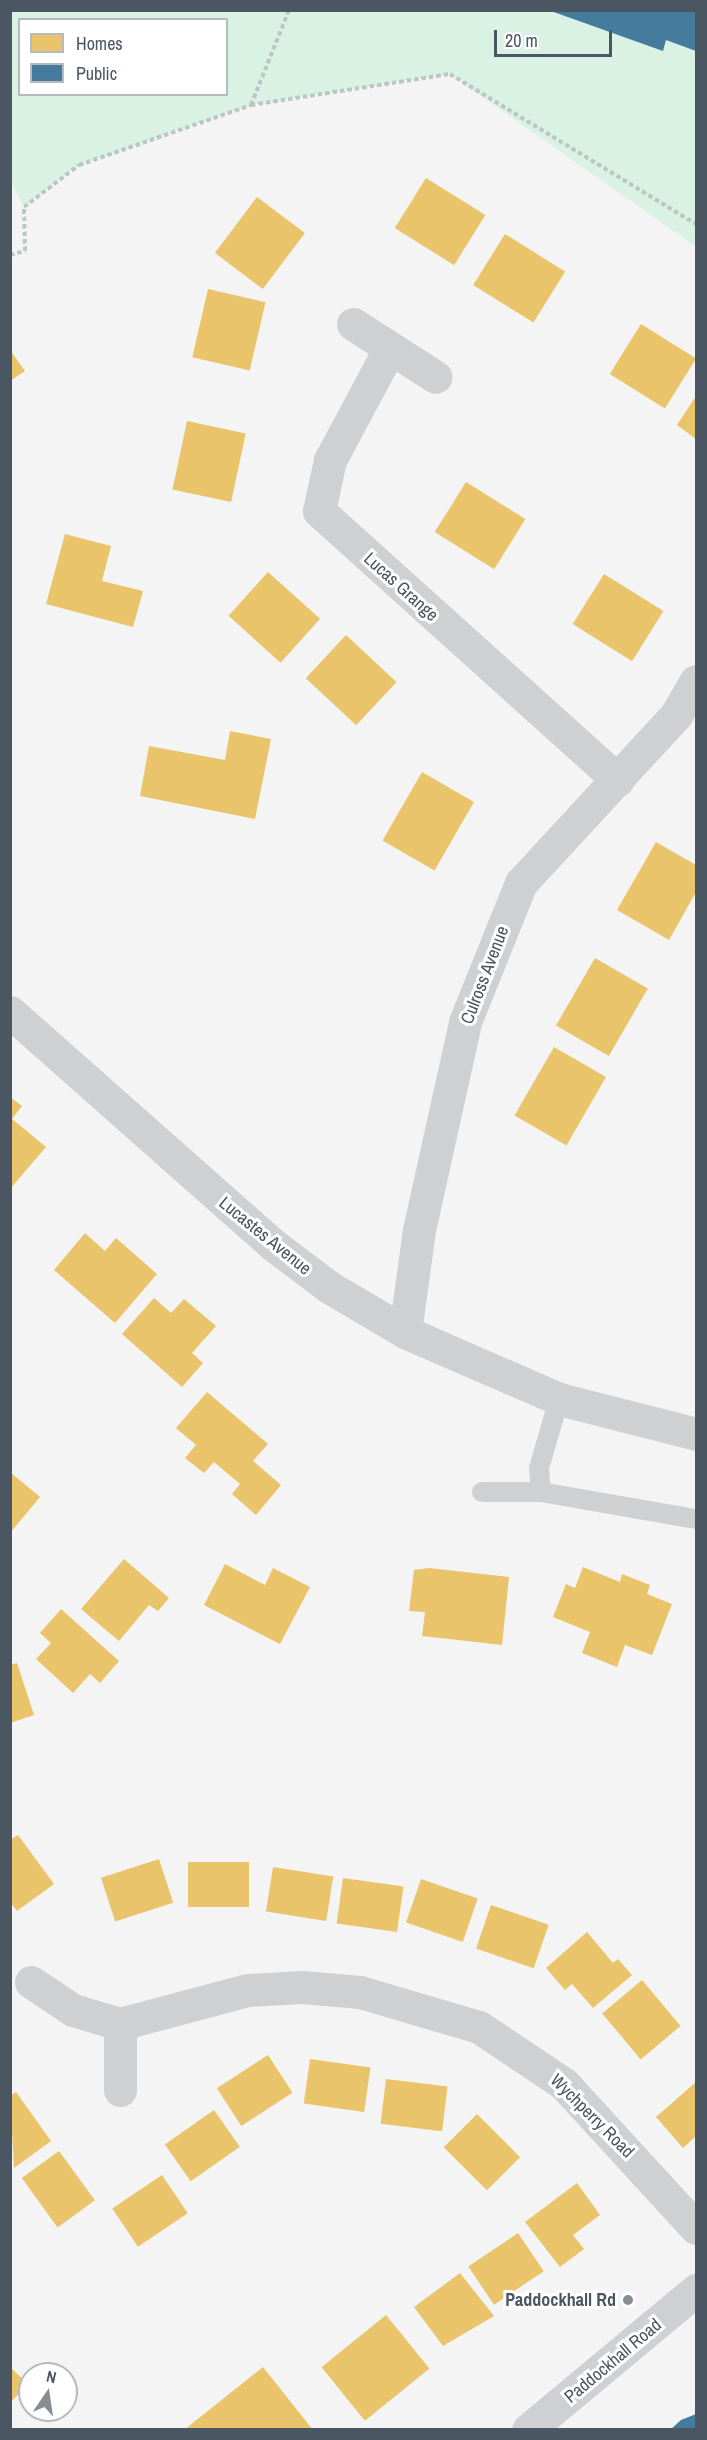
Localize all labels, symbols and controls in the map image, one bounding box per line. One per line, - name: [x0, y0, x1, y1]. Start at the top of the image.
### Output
- legend: [18, 18, 228, 96]
- scale bar: [497, 18, 616, 56]
- text: 20 m: [505, 28, 538, 53]
- text: Homes: [76, 31, 123, 56]
- text: Public: [76, 61, 117, 86]
- street label: Lucas Grange: [359, 548, 443, 626]
- street label: Culross Avenue: [456, 923, 514, 1027]
- street label: Lucastes Avenue: [214, 1192, 316, 1280]
- street label: Wychperry Road: [546, 2070, 638, 2162]
- place label: Paddockhall Rd: [505, 2289, 616, 2311]
- marker: Paddockhall Rd: [621, 2293, 635, 2307]
- street label: Paddockhall Road: [560, 2314, 666, 2408]
- north arrow: [18, 2362, 78, 2422]
- text: N: [44, 2365, 59, 2388]

